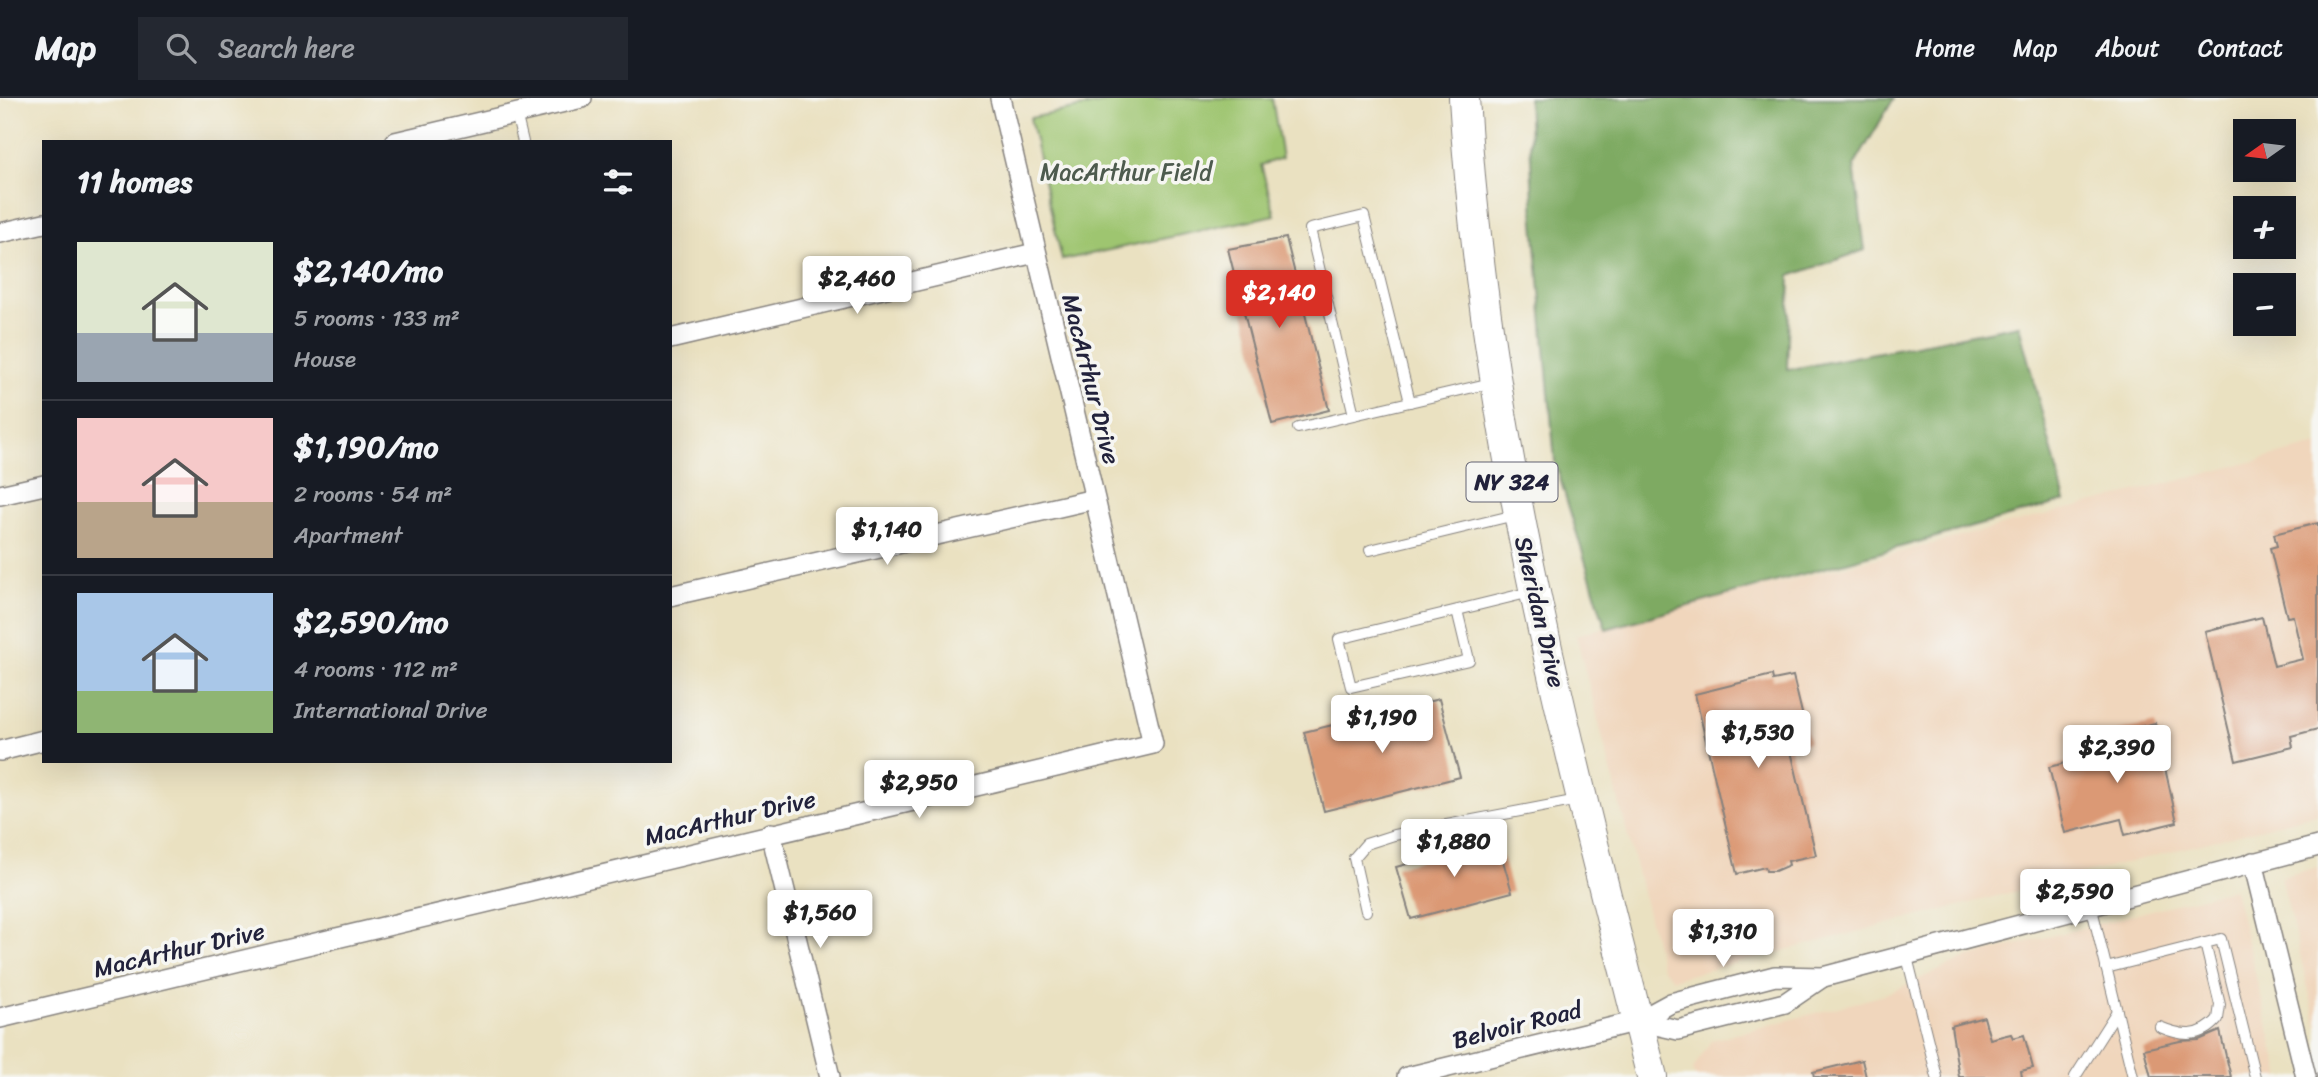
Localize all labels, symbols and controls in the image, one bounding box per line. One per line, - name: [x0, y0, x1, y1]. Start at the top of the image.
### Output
- search box: [138, 17, 628, 80]
- text: Map: [35, 19, 96, 77]
- text: Search here: [218, 25, 355, 71]
- text: Home: [1915, 27, 1975, 69]
- text: Map: [2013, 27, 2057, 69]
- text: About: [2095, 27, 2160, 69]
- text: Contact: [2198, 27, 2283, 69]
- icon: search: [162, 29, 200, 67]
- north arrow: [2233, 119, 2296, 182]
- map controls: [2233, 119, 2296, 336]
- park label: MacArthur Field: [1040, 151, 1214, 193]
- text: 11 homes: [77, 155, 192, 209]
- icon: filters: [599, 163, 637, 201]
- button: +: [2233, 196, 2296, 259]
- text: $2,140/mo: [294, 244, 443, 298]
- pin: $2,460: [800, 256, 914, 316]
- text: $2,460: [819, 258, 895, 299]
- icon: home: [133, 270, 217, 354]
- pin: $2,140: [1222, 271, 1336, 330]
- text: $2,140: [1242, 272, 1316, 313]
- button: −: [2233, 273, 2296, 336]
- street label: MacArthur Drive: [1049, 289, 1133, 469]
- text: 5 rooms · 133 m²: [294, 298, 460, 339]
- text: House: [294, 339, 356, 380]
- text: $1,190/mo: [294, 420, 439, 474]
- icon: home: [133, 446, 217, 530]
- road number: NY 324: [1466, 462, 1558, 502]
- text: 2 rooms · 54 m²: [294, 474, 452, 515]
- pin: $1,140: [830, 508, 944, 567]
- text: $1,140: [852, 509, 922, 550]
- text: Apartment: [294, 515, 403, 556]
- street label: Sheridan Drive: [1502, 532, 1578, 692]
- text: $2,590/mo: [294, 595, 448, 649]
- icon: home: [133, 621, 217, 705]
- text: 4 rooms · 112 m²: [294, 649, 458, 690]
- text: International Drive: [294, 690, 487, 731]
- pin: $1,190: [1325, 696, 1439, 755]
- text: $1,190: [1347, 697, 1417, 738]
- pin: $1,530: [1701, 710, 1815, 770]
- text: $1,530: [1722, 712, 1794, 753]
- pin: $2,390: [2060, 726, 2174, 785]
- text: $2,390: [2079, 727, 2155, 768]
- pin: $2,950: [862, 760, 976, 820]
- text: $2,950: [880, 762, 958, 803]
- street label: MacArthur Drive: [640, 778, 820, 858]
- pin: $1,880: [1397, 820, 1511, 879]
- text: $1,880: [1417, 821, 1491, 862]
- pin: $2,590: [2018, 870, 2132, 929]
- text: $2,590: [2036, 871, 2114, 912]
- pin: $1,560: [763, 890, 877, 950]
- text: $1,560: [783, 892, 857, 933]
- street label: MacArthur Drive: [89, 910, 269, 990]
- pin: $1,310: [1666, 910, 1780, 969]
- text: $1,310: [1689, 911, 1757, 952]
- street label: Belvoir Road: [1448, 988, 1588, 1061]

